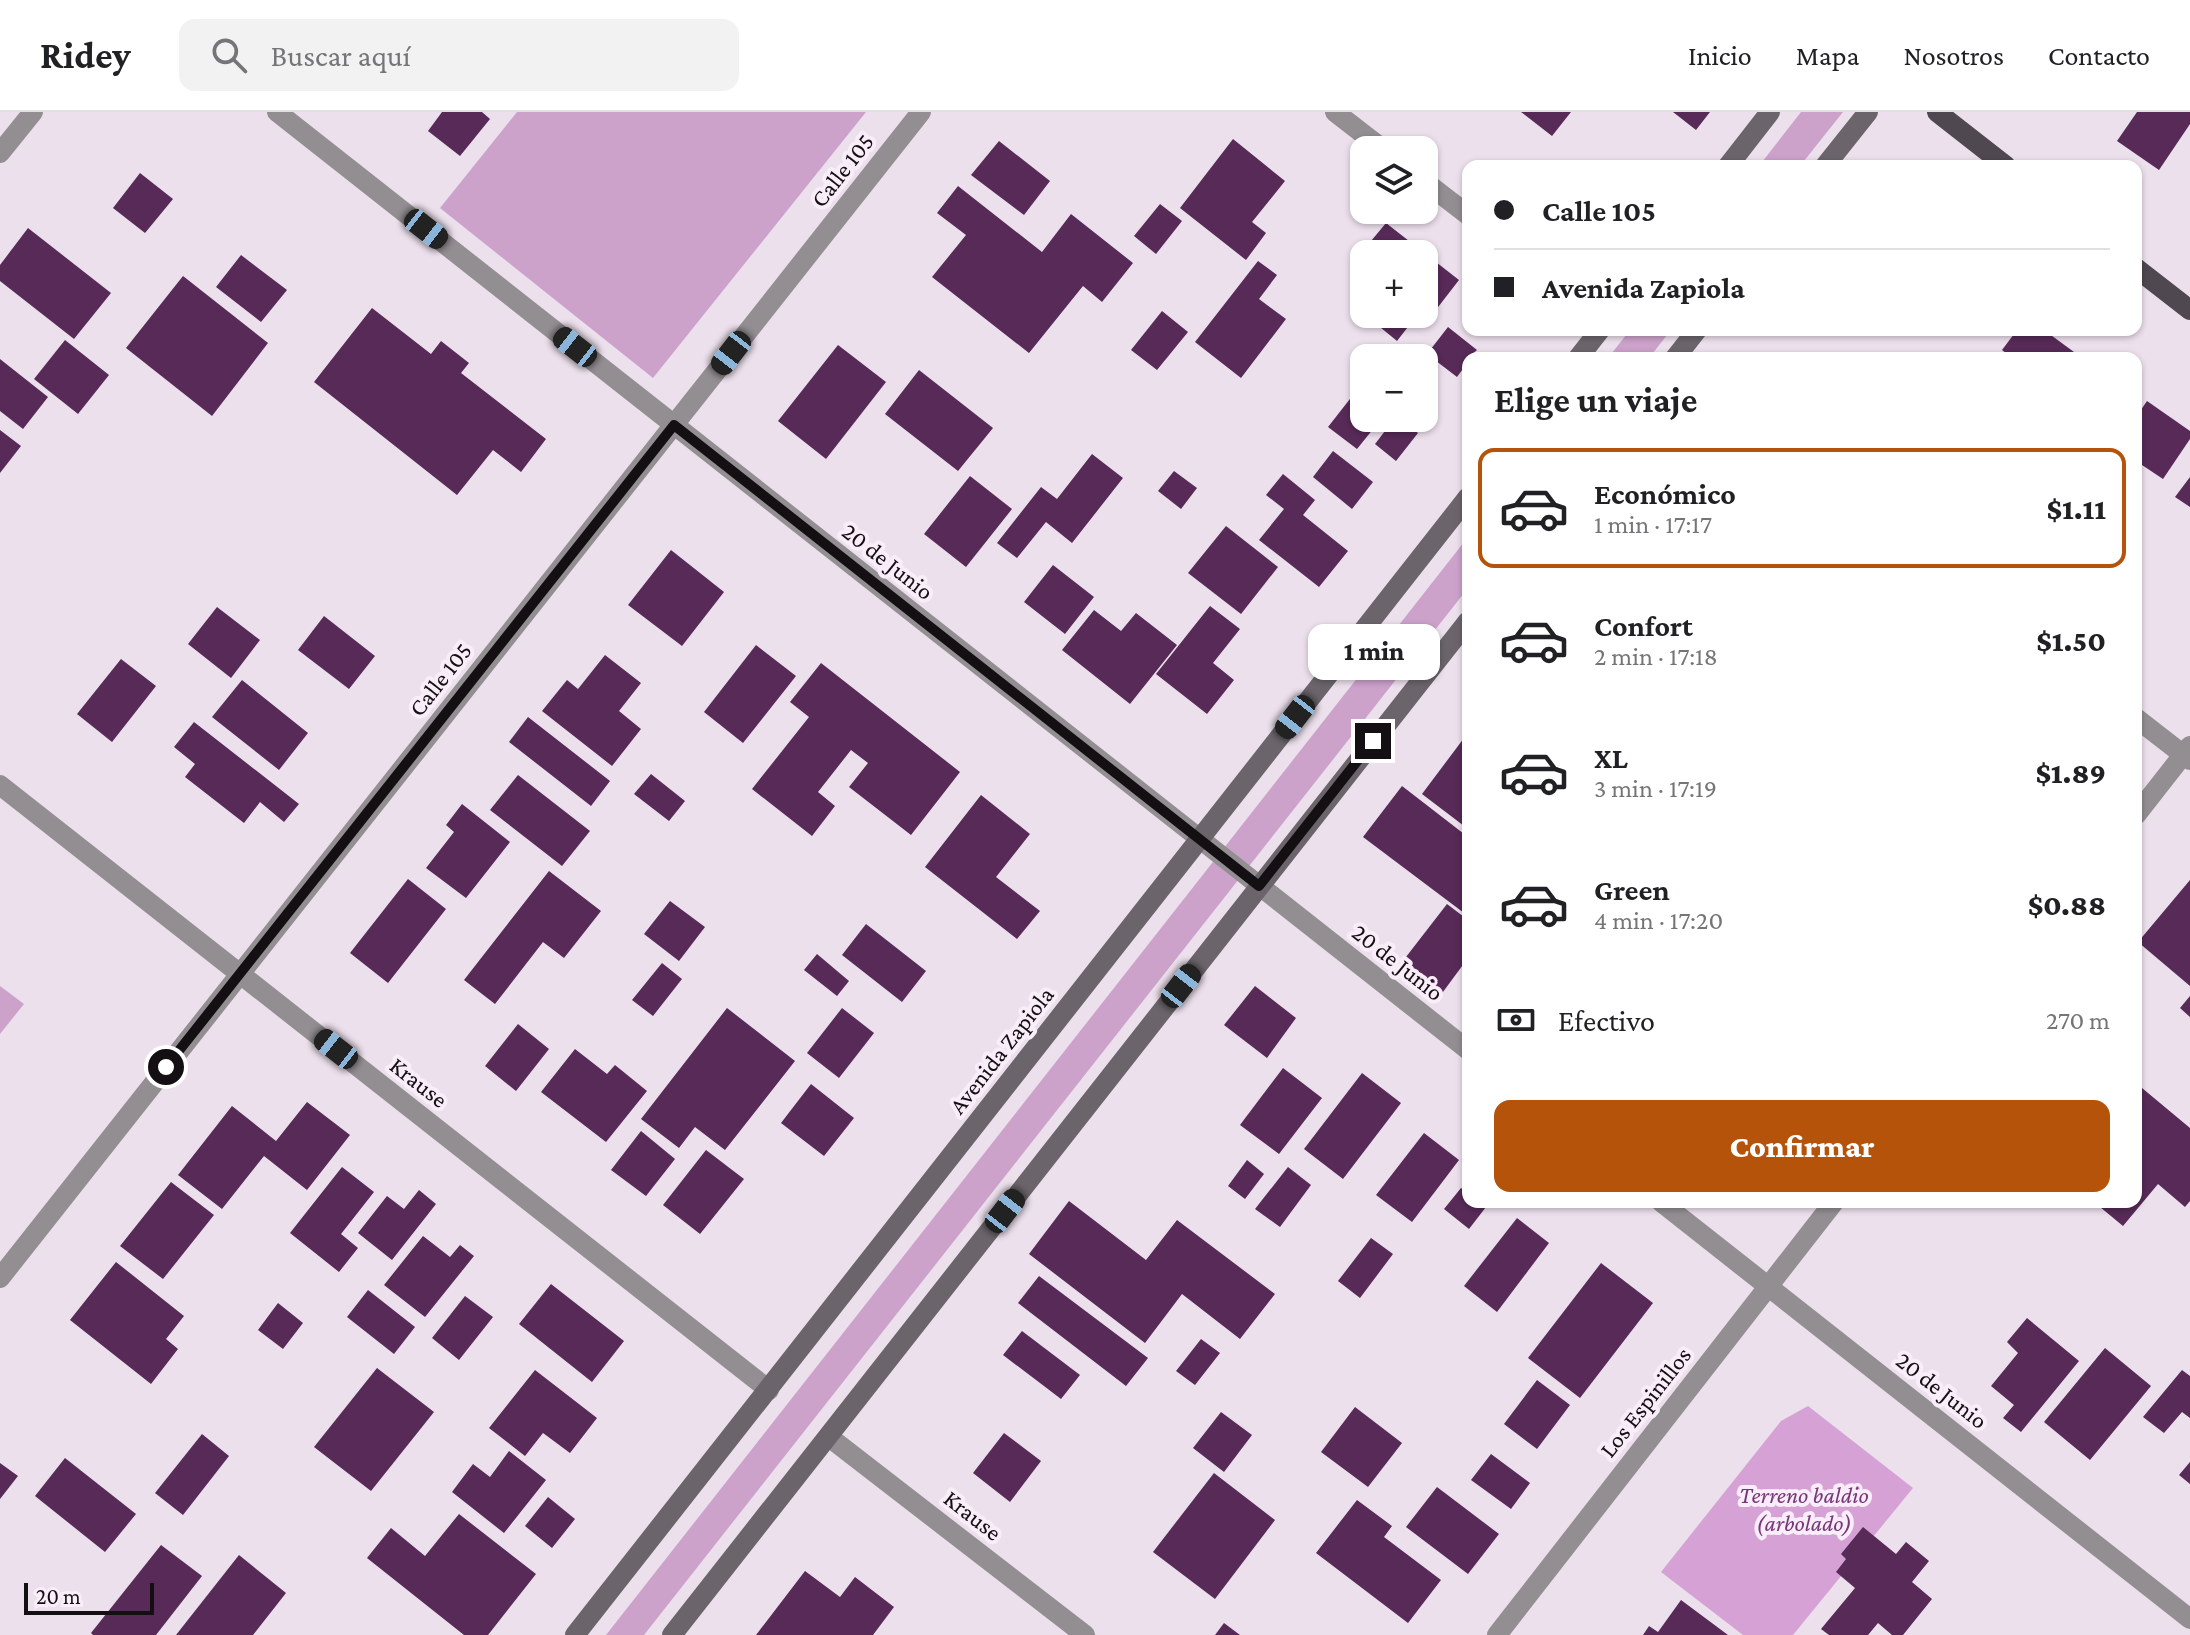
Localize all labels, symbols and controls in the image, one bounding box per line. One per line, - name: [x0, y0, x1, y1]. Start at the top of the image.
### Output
- search box: [179, 19, 739, 91]
- icon: search: [207, 33, 251, 77]
- text: Ridey: [40, 34, 131, 76]
- text: Buscar aquí: [271, 39, 411, 72]
- text: Inicio: [1688, 40, 1752, 71]
- text: Mapa: [1796, 40, 1859, 71]
- text: Nosotros: [1903, 40, 2004, 71]
- text: Contacto: [2048, 40, 2150, 71]
- street label: Calle 105: [805, 128, 879, 212]
- map controls: [1350, 136, 1438, 432]
- button: layers: [1350, 136, 1438, 224]
- text: Calle 105: [1542, 194, 1656, 227]
- car: [400, 205, 452, 253]
- button: +: [1350, 240, 1438, 328]
- text: Avenida Zapiola: [1542, 271, 1745, 304]
- car: [549, 323, 601, 371]
- car: [707, 327, 755, 379]
- button: −: [1350, 344, 1438, 432]
- text: Elige un viaje: [1494, 380, 1697, 420]
- icon: car: [1498, 472, 1570, 544]
- text: Económico: [1594, 477, 1736, 510]
- text: $1.11: [2046, 492, 2106, 525]
- text: 1 min · 17:17: [1594, 510, 1712, 539]
- street label: 20 de Junio: [837, 517, 939, 605]
- icon: car: [1498, 604, 1570, 676]
- text: Confort: [1594, 609, 1693, 642]
- text: $1.50: [2036, 624, 2106, 657]
- callout: 1 min: [1307, 625, 1439, 681]
- street label: Calle 105: [403, 637, 477, 721]
- text: 1 min: [1344, 637, 1404, 666]
- text: 2 min · 17:18: [1594, 642, 1718, 671]
- car: [1271, 691, 1319, 743]
- route end: [1355, 723, 1391, 759]
- icon: car: [1498, 736, 1570, 808]
- text: XL: [1594, 741, 1628, 774]
- text: $1.89: [2035, 756, 2106, 789]
- text: 3 min · 17:19: [1594, 774, 1717, 803]
- icon: car: [1498, 868, 1570, 940]
- text: Green: [1594, 873, 1670, 906]
- text: $0.88: [2028, 888, 2106, 921]
- text: 4 min · 17:20: [1594, 906, 1723, 935]
- street label: 20 de Junio: [1347, 918, 1449, 1006]
- car: [1157, 960, 1205, 1012]
- street label: Avenida Zapiola: [943, 981, 1059, 1119]
- icon: cash: [1494, 998, 1538, 1042]
- text: Efectivo: [1558, 1004, 1655, 1037]
- text: 270 m: [2046, 1006, 2110, 1035]
- car: [310, 1025, 362, 1073]
- route start: [148, 1049, 184, 1085]
- street label: Krause: [385, 1051, 453, 1113]
- button: Confirmar: [1494, 1100, 2110, 1192]
- car: [981, 1185, 1029, 1237]
- street label: Los Espinillos: [1594, 1342, 1696, 1462]
- street label: 20 de Junio: [1891, 1346, 1993, 1434]
- park label: Terreno baldio (arbolado): [1739, 1481, 1869, 1537]
- street label: Krause: [939, 1484, 1007, 1546]
- scale bar: [24, 1579, 154, 1615]
- text: 20 m: [36, 1584, 81, 1609]

